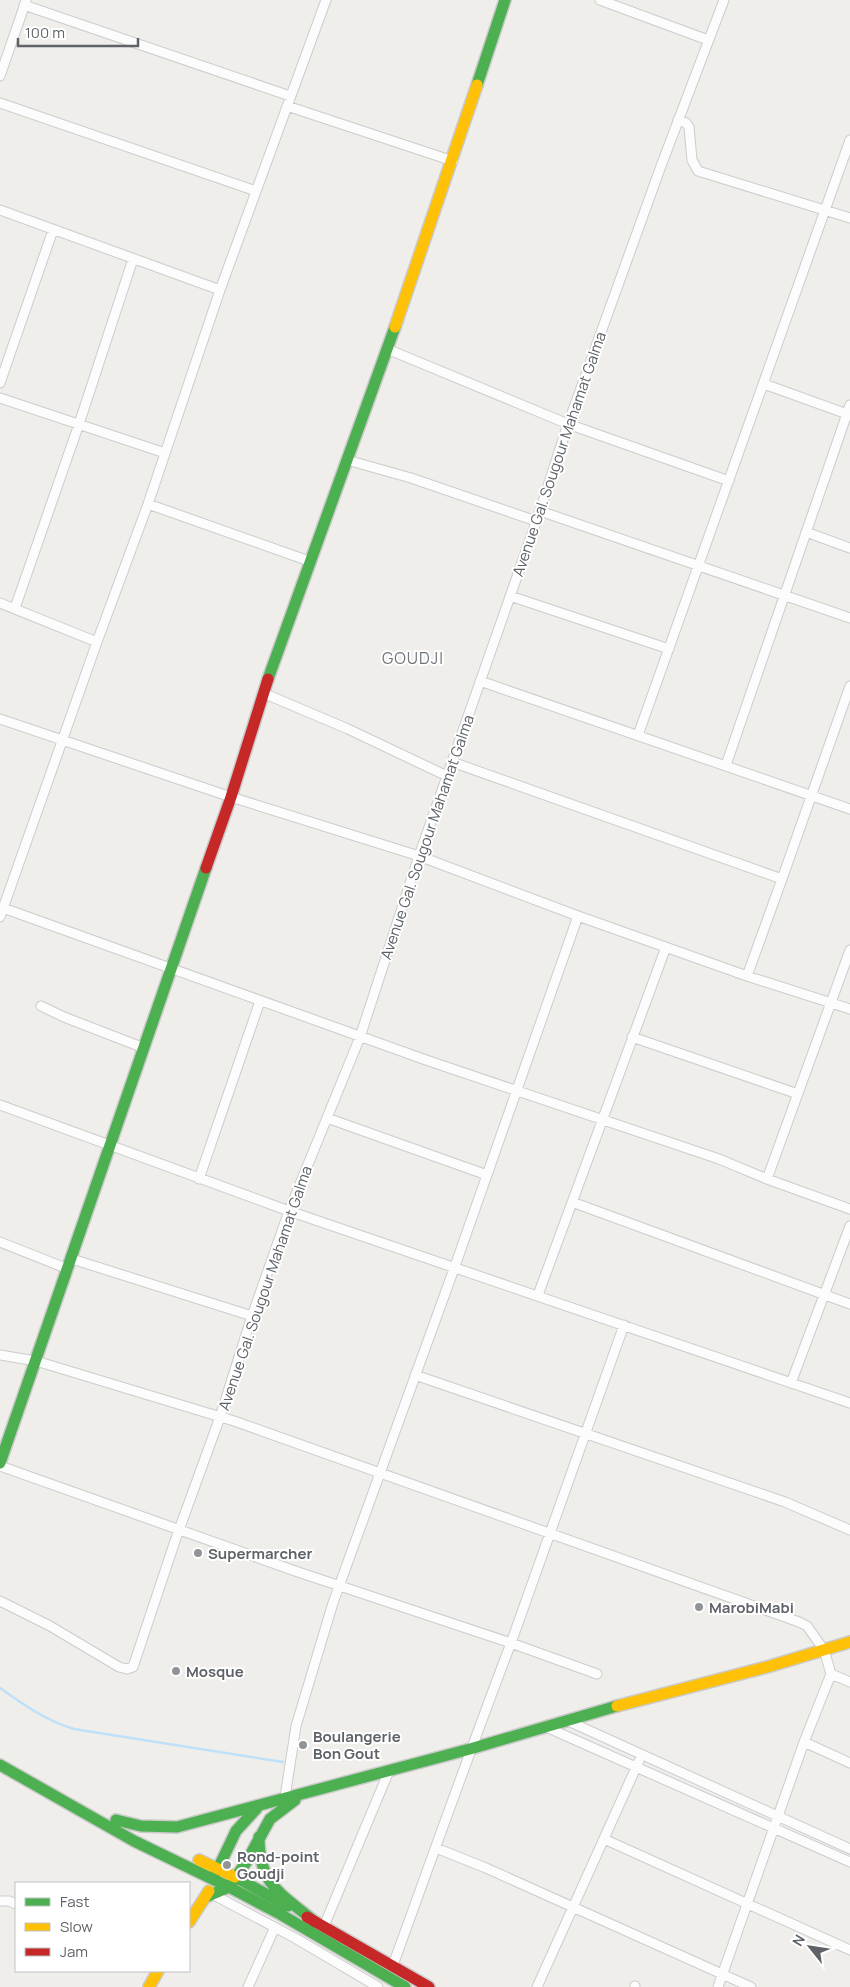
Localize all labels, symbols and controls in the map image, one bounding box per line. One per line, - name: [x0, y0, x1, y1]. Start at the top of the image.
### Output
- scale bar: [18, 15, 138, 47]
- text: 100 m: [25, 22, 65, 43]
- street label: Avenue Gal. Sougour Mahamat Galma: [507, 329, 611, 579]
- district label: GOUDJI: [382, 647, 444, 669]
- street label: Avenue Gal. Sougour Mahamat Galma: [375, 712, 479, 962]
- street label: Avenue Gal. Sougour Mahamat Galma: [213, 1163, 317, 1413]
- place label: Supermarcher: [208, 1543, 313, 1564]
- marker: Supermarcher: [192, 1547, 204, 1559]
- place label: MarobiMabi: [709, 1597, 794, 1618]
- marker: MarobiMabi: [693, 1601, 705, 1613]
- place label: Mosque: [186, 1661, 244, 1682]
- marker: Mosque: [170, 1665, 182, 1677]
- place label: Boulangerie Bon Gout: [313, 1726, 401, 1764]
- marker: Boulangerie Bon Gout: [297, 1739, 309, 1751]
- place label: Rond-point Goudji: [237, 1846, 320, 1884]
- marker: Rond-point Goudji: [221, 1859, 233, 1871]
- legend: [15, 1882, 190, 1972]
- text: Fast: [60, 1891, 89, 1912]
- text: Slow: [60, 1916, 93, 1937]
- north arrow: [785, 1922, 835, 1972]
- text: N: [788, 1931, 809, 1949]
- text: Jam: [60, 1941, 88, 1962]

